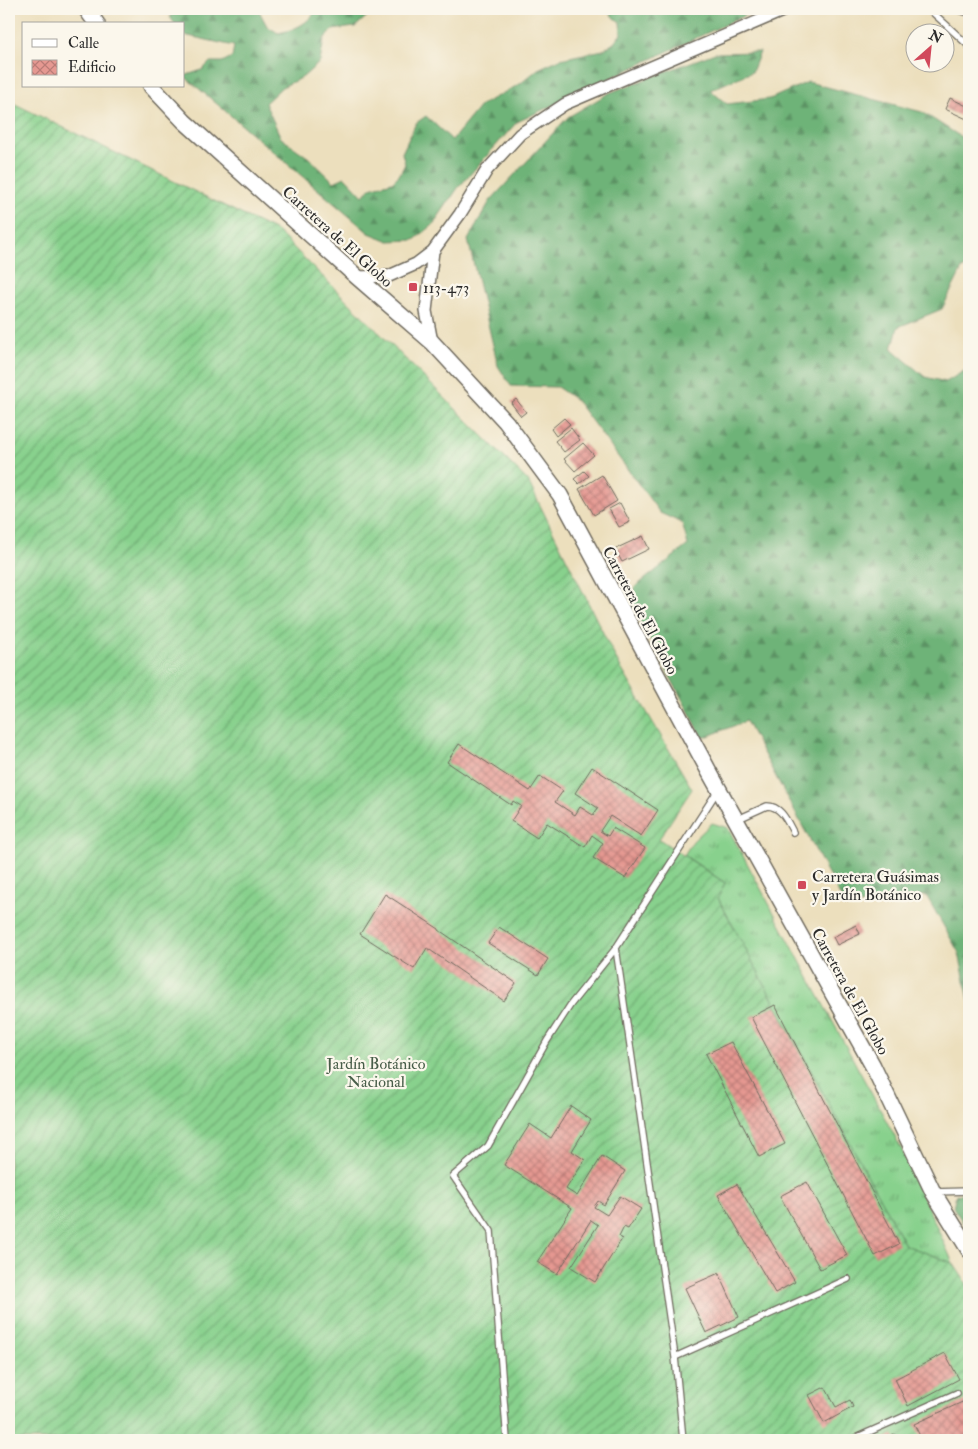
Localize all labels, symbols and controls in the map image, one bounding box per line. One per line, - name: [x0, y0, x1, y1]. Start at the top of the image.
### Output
- legend: [22, 22, 185, 88]
- north arrow: [906, 22, 956, 72]
- text: N: [925, 26, 946, 47]
- text: Calle: [68, 34, 99, 53]
- text: Edificio: [68, 58, 116, 77]
- street label: Carretera de El Globo: [278, 182, 397, 292]
- place label: 113-473: [423, 278, 469, 298]
- marker: 113-473: [407, 281, 419, 293]
- street label: Carretera de El Globo: [598, 543, 682, 678]
- place label: Carretera Guásimas y Jardín Botánico: [812, 867, 939, 906]
- marker: Carretera Guásimas y Jardín Botánico: [796, 879, 808, 891]
- street label: Carretera de El Globo: [807, 924, 893, 1059]
- park label: Jardín Botánico Nacional: [326, 1054, 426, 1092]

